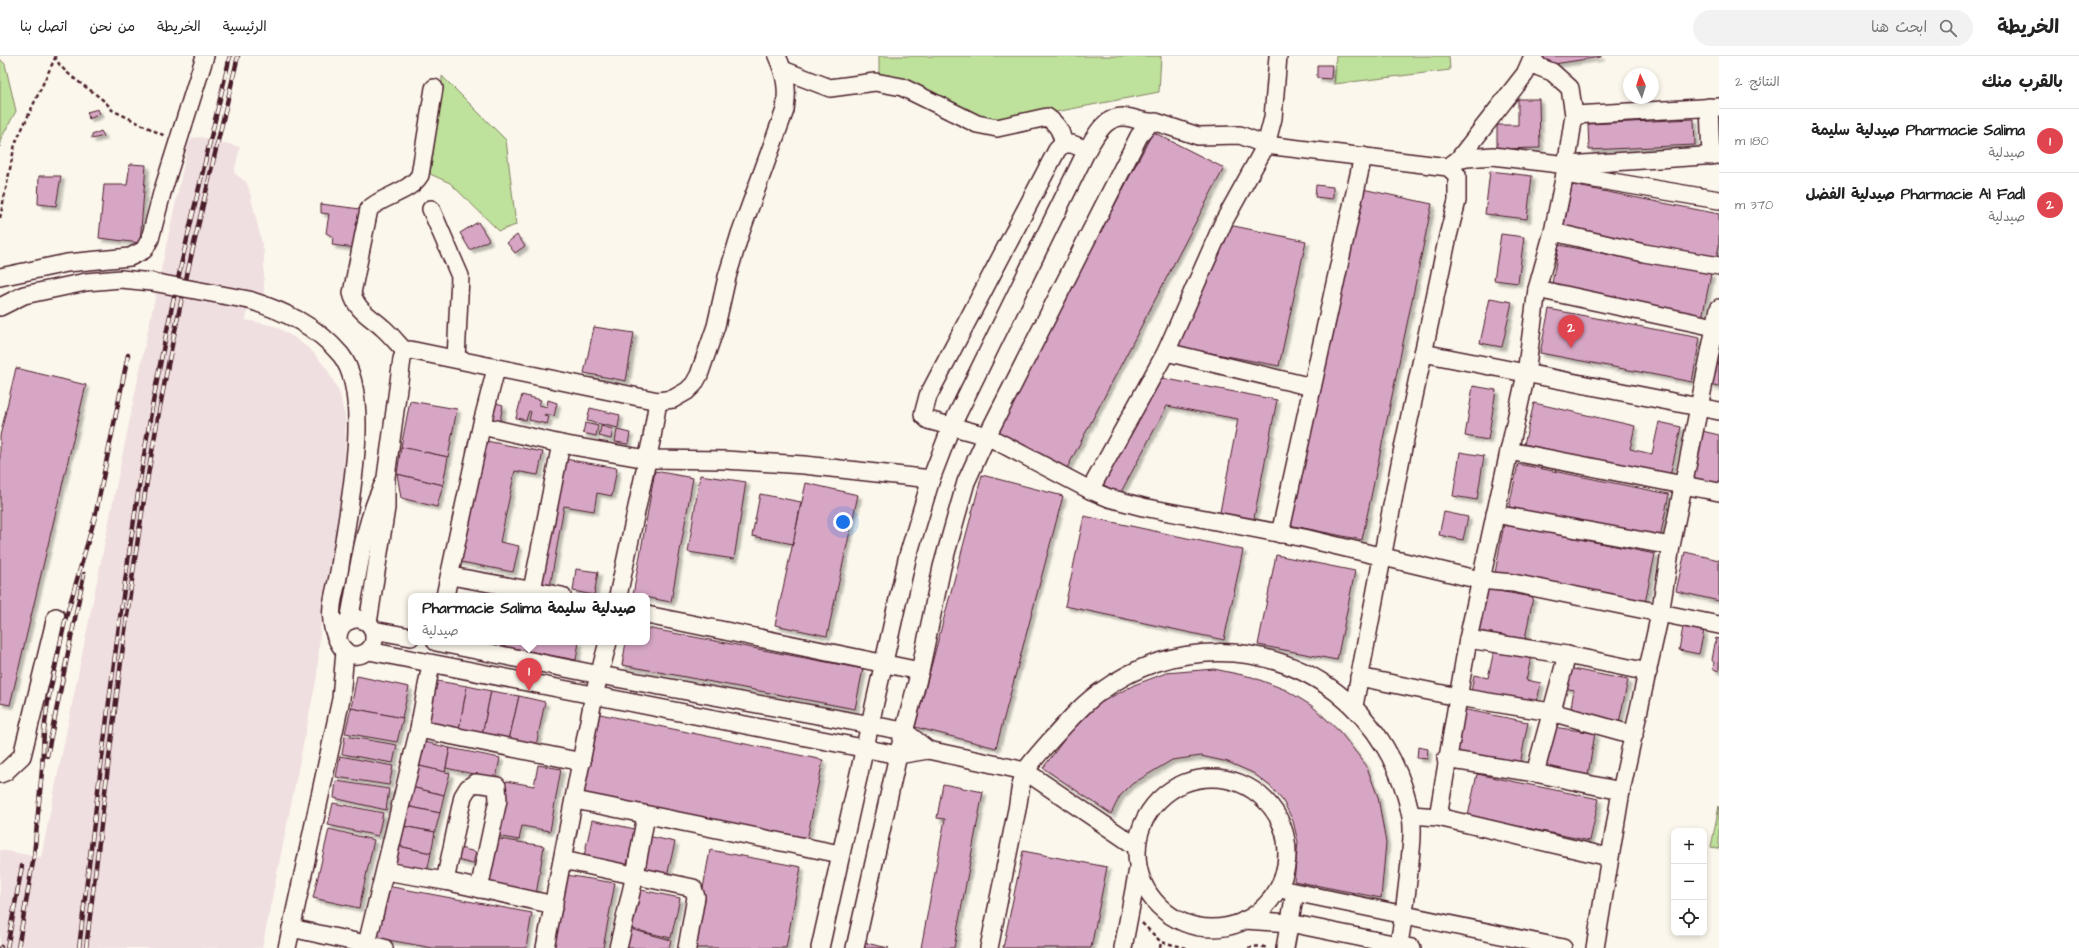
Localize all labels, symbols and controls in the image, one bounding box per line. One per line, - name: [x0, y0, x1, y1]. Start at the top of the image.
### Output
- search box: [1693, 10, 1973, 46]
- text: الخريطة: [1997, 14, 2059, 41]
- text: اتصل بنا: [20, 17, 67, 37]
- text: من نحن: [89, 17, 135, 37]
- text: الخريطة: [157, 17, 201, 37]
- text: الرئيسية: [223, 17, 267, 37]
- text: ابحث هنا: [1871, 17, 1927, 38]
- icon: search: [1937, 17, 1959, 39]
- north arrow: [1623, 68, 1659, 104]
- text: بالقرب منك: [1982, 70, 2063, 94]
- text: النتائج: 2: [1735, 73, 1780, 91]
- text: Pharmacie Salima صيدلية سليمة: [1811, 120, 2025, 141]
- text: 180 m: [1735, 132, 1769, 150]
- text: 1: [2049, 132, 2051, 150]
- text: صيدلية: [1988, 144, 2025, 162]
- text: Pharmacie Al Fadl صيدلية الفضل: [1806, 184, 2025, 205]
- text: 370 m: [1735, 196, 1773, 214]
- text: 2: [2046, 196, 2054, 214]
- text: صيدلية: [1988, 208, 2025, 226]
- pin: 2: [1558, 315, 1584, 348]
- your location: [833, 512, 853, 532]
- popup: [408, 593, 650, 645]
- text: Pharmacie Salima صيدلية سليمة: [422, 598, 636, 619]
- text: صيدلية: [422, 622, 459, 640]
- pin: 1: [516, 658, 542, 691]
- map controls: [1671, 828, 1707, 936]
- button: +: [1671, 828, 1707, 864]
- button: −: [1671, 864, 1707, 900]
- button: locate: [1671, 900, 1707, 936]

